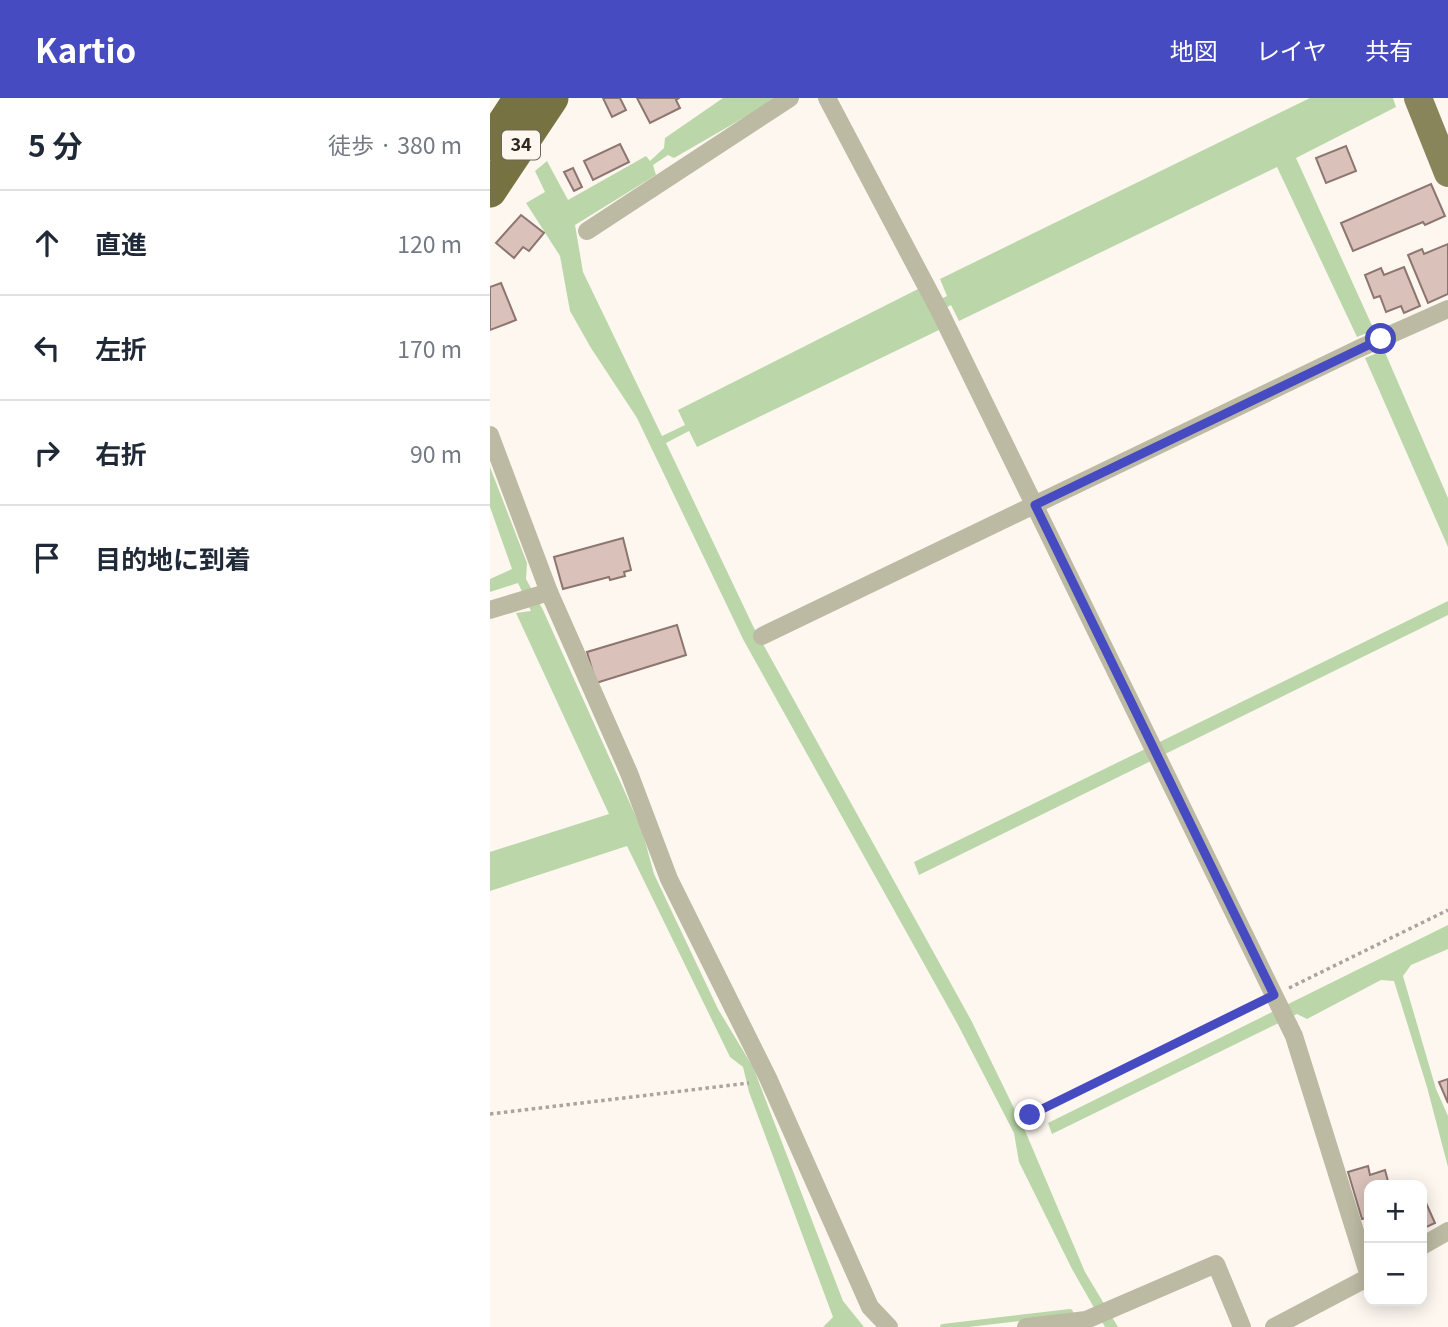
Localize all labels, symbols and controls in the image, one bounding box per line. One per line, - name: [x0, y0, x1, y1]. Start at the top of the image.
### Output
- text: Kartio: [35, 25, 136, 73]
- text: 地図: [1170, 32, 1218, 67]
- text: レイヤ: [1256, 32, 1327, 67]
- text: 共有: [1365, 32, 1413, 67]
- text: 5 分: [28, 122, 83, 166]
- text: 徒歩 · 380 m: [328, 127, 462, 161]
- road number: 34: [502, 130, 540, 160]
- icon: ahead: [28, 224, 66, 262]
- text: 直進: [95, 224, 147, 261]
- text: 120 m: [397, 226, 462, 260]
- route start: [1365, 323, 1396, 354]
- icon: left: [28, 329, 66, 367]
- text: 左折: [95, 329, 147, 366]
- text: 170 m: [397, 331, 462, 365]
- icon: right: [28, 434, 66, 472]
- text: 右折: [95, 434, 147, 471]
- text: 90 m: [410, 436, 462, 470]
- icon: arrive: [28, 539, 66, 577]
- text: 目的地に到着: [95, 539, 251, 576]
- route end: [1014, 1099, 1045, 1130]
- map controls: [1364, 1180, 1427, 1306]
- button: +: [1364, 1180, 1427, 1243]
- button: −: [1364, 1243, 1427, 1306]

